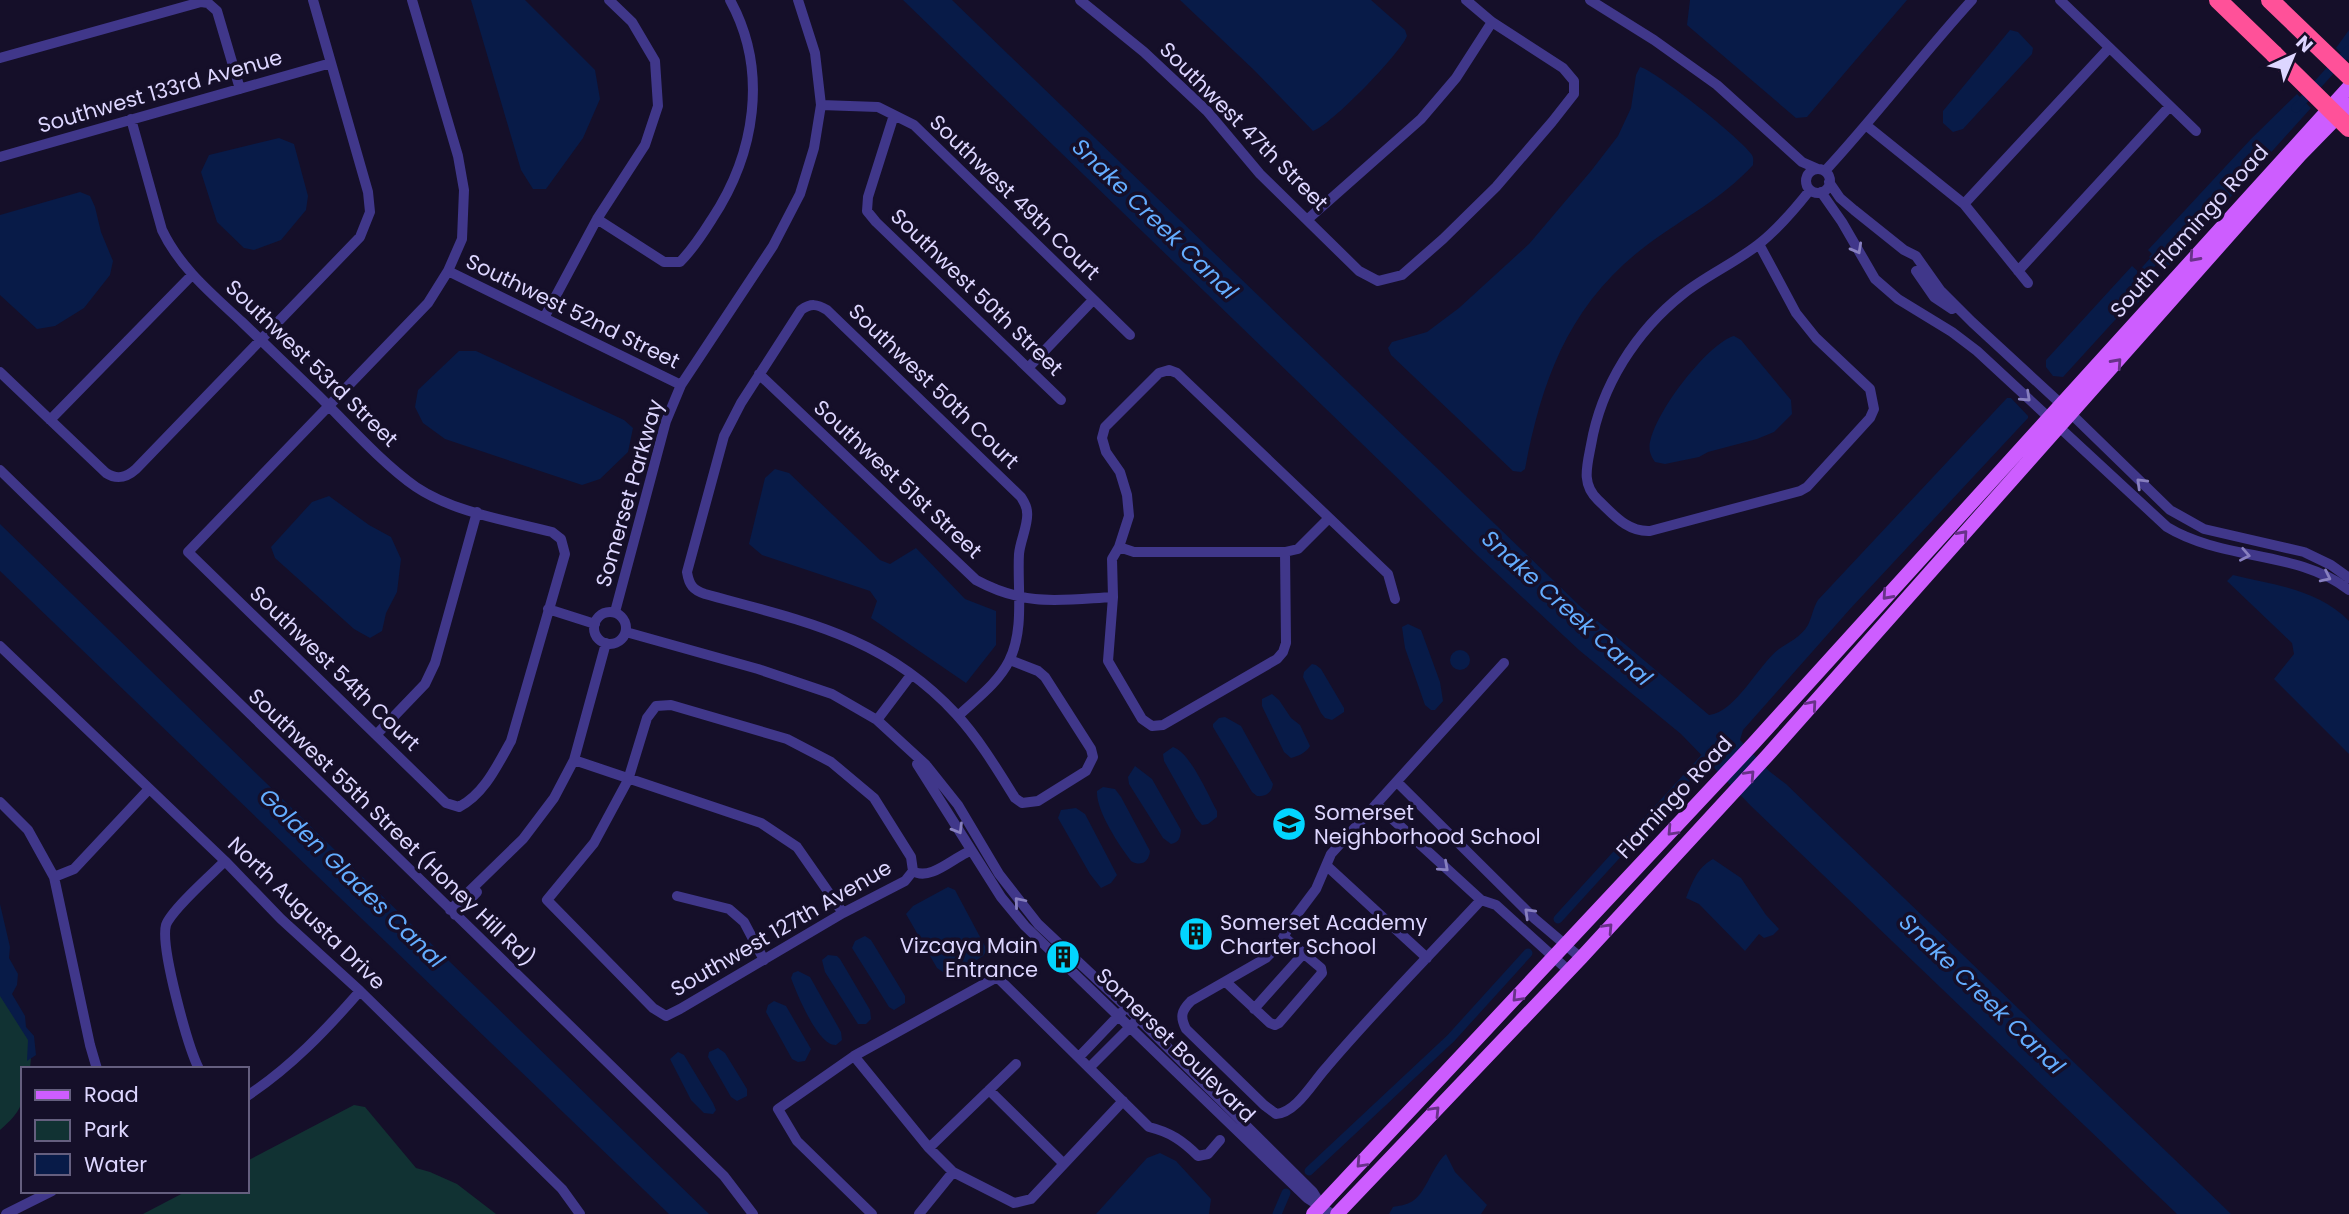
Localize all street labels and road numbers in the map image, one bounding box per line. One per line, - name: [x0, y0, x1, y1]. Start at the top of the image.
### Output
- street label: Southwest 47th Street: [1153, 35, 1335, 217]
- street label: Southwest 133rd Avenue: [35, 42, 285, 140]
- street label: Southwest 49th Court: [923, 108, 1107, 286]
- street label: South Flamingo Road: [2103, 138, 2275, 324]
- street label: Southwest 50th Street: [884, 202, 1070, 382]
- street label: Southwest 52nd Street: [461, 247, 685, 375]
- street label: Southwest 53rd Street: [219, 273, 405, 453]
- street label: Southwest 50th Court: [843, 297, 1025, 475]
- street label: Southwest 51st Street: [808, 393, 988, 565]
- street label: Somerset Parkway: [588, 396, 670, 590]
- street label: Southwest 54th Court: [243, 579, 427, 757]
- street label: Southwest 55th Street (Honey Hill Rd): [242, 682, 542, 972]
- street label: Flamingo Road: [1610, 729, 1738, 865]
- street label: North Augusta Drive: [222, 830, 392, 996]
- street label: Southwest 127th Avenue: [665, 853, 897, 1003]
- street label: Somerset Boulevard: [1090, 961, 1262, 1129]

